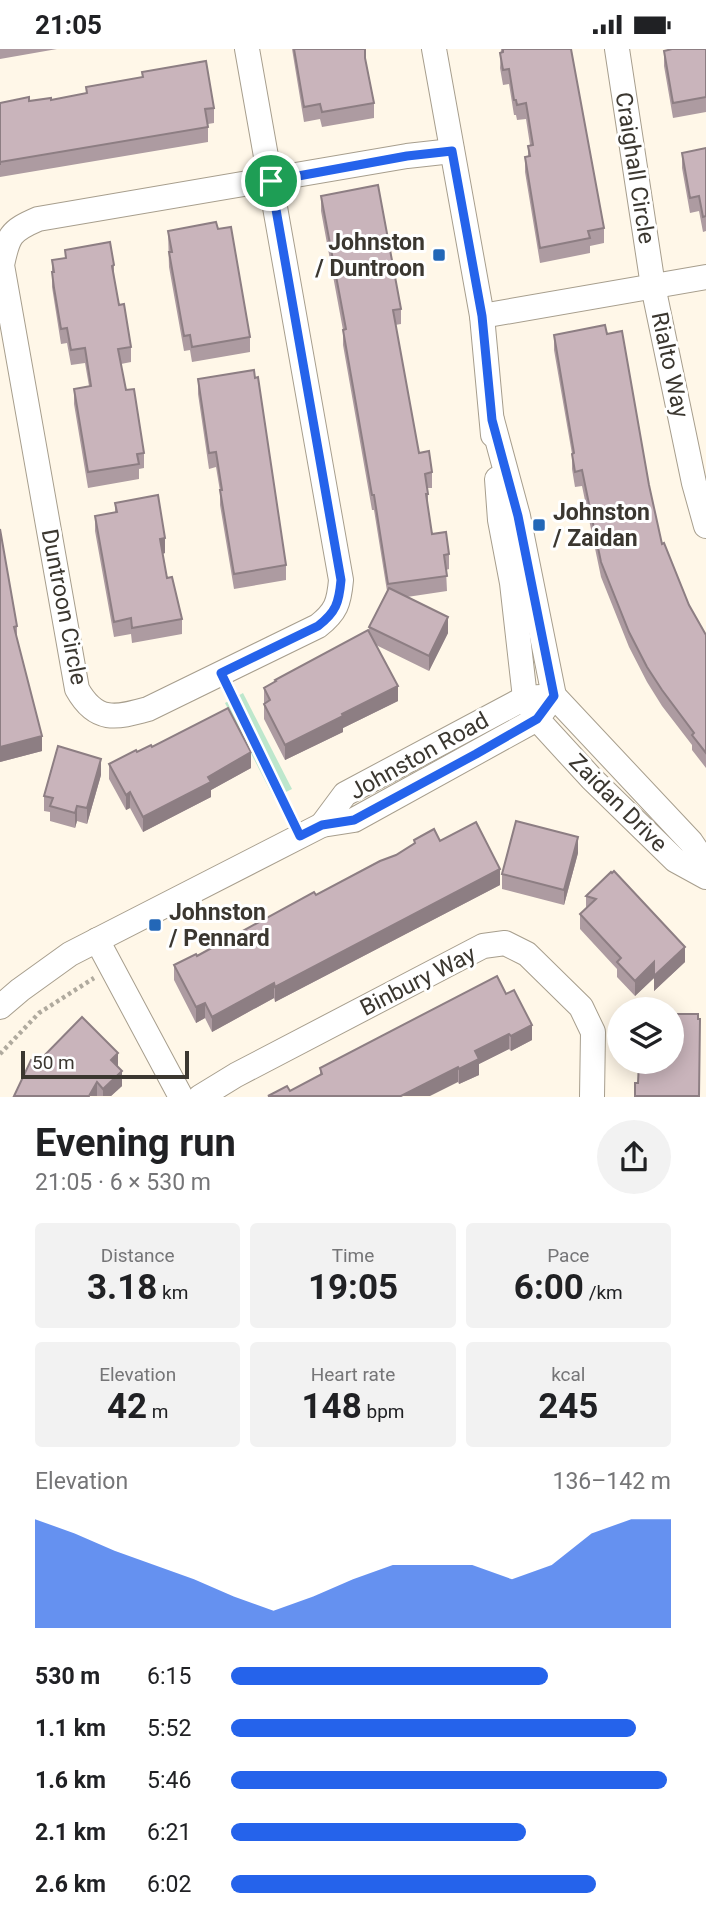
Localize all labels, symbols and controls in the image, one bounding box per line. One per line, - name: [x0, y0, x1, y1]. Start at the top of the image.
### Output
- text: 21:05: [35, 10, 102, 40]
- street label: Craighall Circle: [610, 90, 660, 246]
- pin: [241, 151, 301, 211]
- icon: arrive: [252, 162, 290, 200]
- place label: Johnston / Duntroon: [314, 229, 425, 282]
- marker: Johnston / Duntroon: [431, 247, 447, 263]
- street label: Rialto Way: [646, 310, 694, 420]
- place label: Johnston / Zaidan: [552, 499, 650, 552]
- marker: Johnston / Zaidan: [531, 517, 547, 533]
- street label: Duntroon Circle: [36, 527, 92, 687]
- street label: Johnston Road: [345, 707, 493, 805]
- street label: Zaidan Drive: [563, 748, 673, 858]
- place label: Johnston / Pennard: [168, 899, 270, 952]
- marker: Johnston / Pennard: [147, 917, 163, 933]
- street label: Binbury Way: [356, 940, 480, 1022]
- map controls: [607, 997, 684, 1074]
- button: layers: [607, 997, 684, 1074]
- scale bar: [21, 1048, 189, 1079]
- text: 50 m: [32, 1051, 75, 1074]
- button: share: [597, 1120, 671, 1194]
- text: Evening run: [35, 1121, 236, 1165]
- text: 21:05 · 6 × 530 m: [35, 1169, 211, 1196]
- text: Distance: [101, 1244, 175, 1267]
- text: Time: [332, 1244, 374, 1267]
- text: Pace: [547, 1244, 589, 1267]
- text: 3.18: [87, 1267, 157, 1308]
- text: 19:05: [308, 1267, 398, 1308]
- text: 6:00: [514, 1267, 584, 1308]
- text: km: [157, 1281, 188, 1304]
- text: /km: [584, 1281, 623, 1304]
- text: Elevation: [99, 1363, 176, 1386]
- text: Heart rate: [311, 1363, 395, 1386]
- text: kcal: [551, 1363, 586, 1386]
- text: 42: [107, 1386, 147, 1427]
- text: 148: [302, 1386, 362, 1427]
- text: 245: [538, 1386, 598, 1427]
- text: m: [147, 1400, 168, 1423]
- text: bpm: [362, 1400, 404, 1423]
- text: Elevation: [35, 1468, 128, 1495]
- text: 136–142 m: [552, 1468, 671, 1495]
- text: 530 m: [35, 1663, 100, 1690]
- text: 6:15: [147, 1663, 191, 1690]
- text: 1.1 km: [35, 1715, 106, 1742]
- text: 5:52: [147, 1715, 191, 1742]
- text: 1.6 km: [35, 1767, 106, 1794]
- text: 5:46: [147, 1767, 191, 1794]
- text: 2.1 km: [35, 1819, 106, 1846]
- text: 6:21: [147, 1819, 191, 1846]
- text: 2.6 km: [35, 1871, 106, 1898]
- text: 6:02: [147, 1871, 191, 1898]

